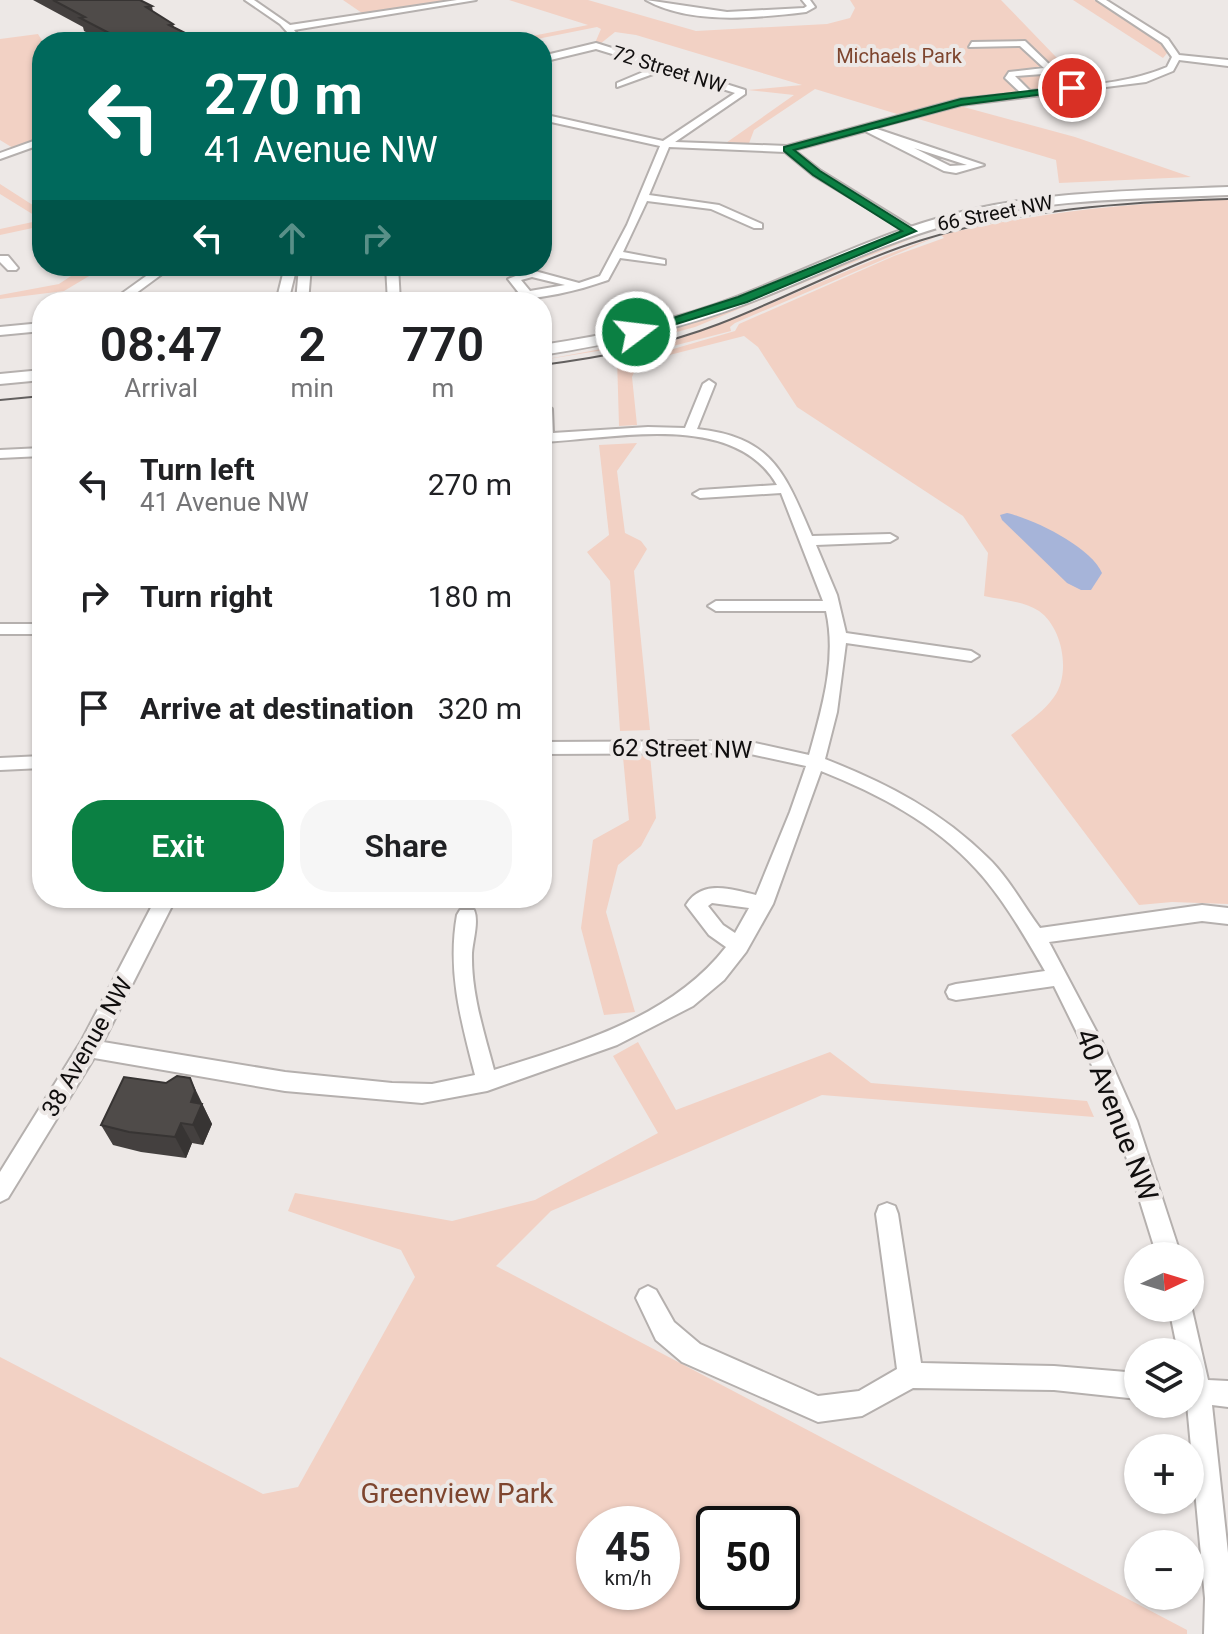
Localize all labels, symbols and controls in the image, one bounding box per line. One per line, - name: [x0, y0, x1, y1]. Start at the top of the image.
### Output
- street label: 72 Street NW: [609, 40, 729, 98]
- park label: Michaels Park: [836, 44, 963, 68]
- pin: [1038, 54, 1106, 122]
- text: 270 m: [204, 62, 363, 128]
- icon: left: [72, 64, 176, 168]
- icon: arrive: [1050, 66, 1094, 110]
- text: 41 Avenue NW: [204, 129, 438, 171]
- street label: 66 Street NW: [935, 190, 1055, 236]
- icon: left: [186, 216, 230, 260]
- icon: ahead: [270, 216, 314, 260]
- icon: right: [354, 216, 398, 260]
- position arrow: [594, 290, 678, 374]
- text: 08:47: [100, 316, 223, 373]
- text: 2: [299, 316, 326, 373]
- text: 770: [402, 316, 484, 373]
- text: Arrival: [124, 373, 198, 403]
- text: min: [290, 373, 334, 403]
- text: m: [432, 373, 454, 403]
- text: Turn left: [140, 452, 255, 487]
- icon: left: [72, 462, 116, 506]
- text: 270 m: [428, 467, 512, 502]
- text: 41 Avenue NW: [140, 487, 309, 517]
- icon: right: [72, 574, 116, 618]
- text: Turn right: [140, 579, 273, 614]
- text: 180 m: [428, 579, 512, 614]
- icon: arrive: [72, 686, 116, 730]
- text: Arrive at destination: [140, 691, 414, 726]
- text: 320 m: [438, 691, 522, 726]
- street label: 62 Street NW: [611, 734, 753, 764]
- button: Exit: [72, 800, 284, 892]
- button: Share: [300, 800, 512, 892]
- street label: 38 Avenue NW: [36, 973, 138, 1121]
- street label: 40 Avenue NW: [1069, 1024, 1165, 1206]
- north arrow: [1124, 1242, 1204, 1322]
- map controls: [1124, 1242, 1204, 1610]
- button: layers: [1124, 1338, 1204, 1418]
- button: +: [1124, 1434, 1204, 1514]
- park label: Greenview Park: [360, 1477, 554, 1510]
- speed limit sign: 50: [696, 1506, 800, 1610]
- text: 45: [605, 1524, 651, 1571]
- button: −: [1124, 1530, 1204, 1610]
- text: km/h: [605, 1566, 651, 1590]

